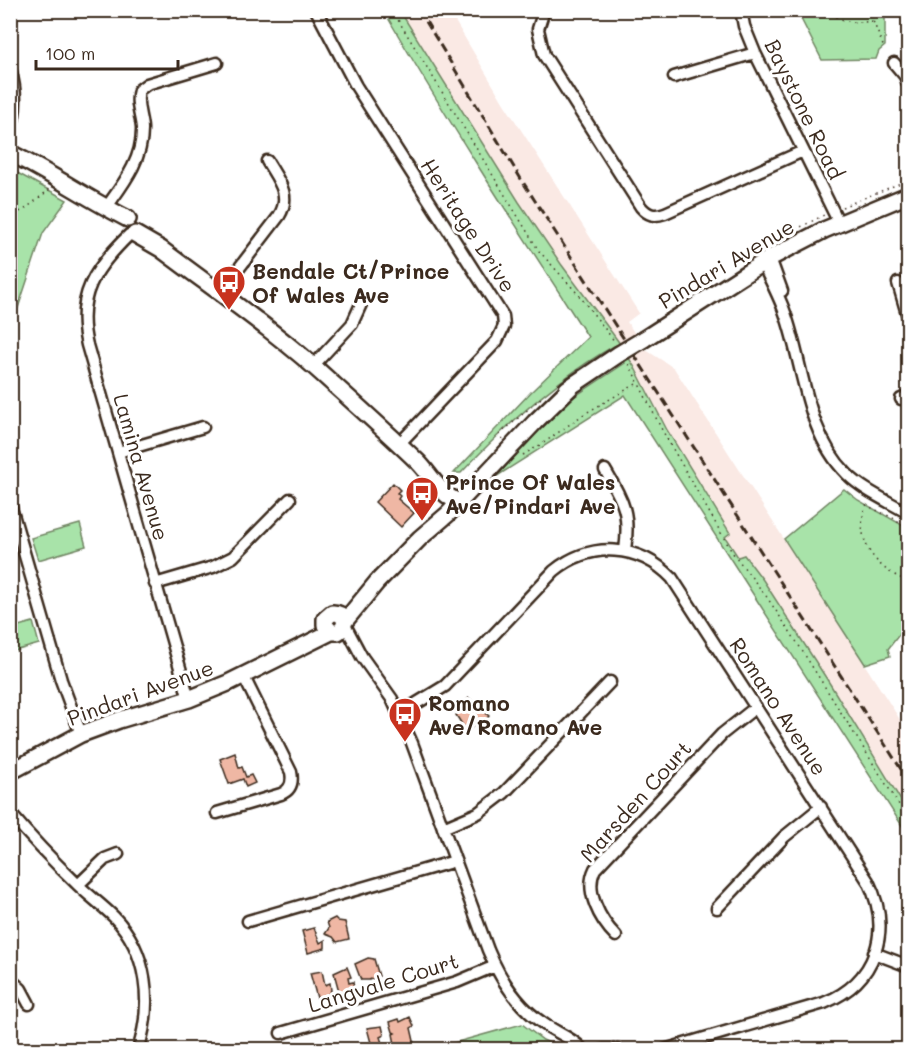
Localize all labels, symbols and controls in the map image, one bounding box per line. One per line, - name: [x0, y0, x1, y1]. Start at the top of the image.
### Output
- scale bar: [36, 33, 178, 71]
- street label: Baystone Road: [759, 34, 851, 184]
- text: 100 m: [45, 41, 95, 65]
- street label: Heritage Drive: [416, 153, 522, 297]
- street label: Pindari Avenue: [653, 212, 799, 314]
- place label: Bendale Ct/Prince Of Wales Ave: [252, 257, 449, 308]
- bus stop icon: Bendale Ct/Prince Of Wales Ave: [211, 264, 247, 311]
- street label: Lamina Avenue: [108, 391, 176, 543]
- place label: Prince Of Wales Ave/Pindari Ave: [445, 468, 615, 519]
- bus stop icon: Prince Of Wales Ave/Pindari Ave: [404, 475, 440, 522]
- street label: Romano Avenue: [724, 632, 834, 780]
- street label: Pindari Avenue: [63, 653, 217, 731]
- place label: Romano Ave/Romano Ave: [428, 689, 602, 740]
- bus stop icon: Romano Ave/Romano Ave: [387, 696, 423, 743]
- street label: Marsden Court: [573, 735, 697, 867]
- street label: Langvale Court: [305, 946, 461, 1018]

